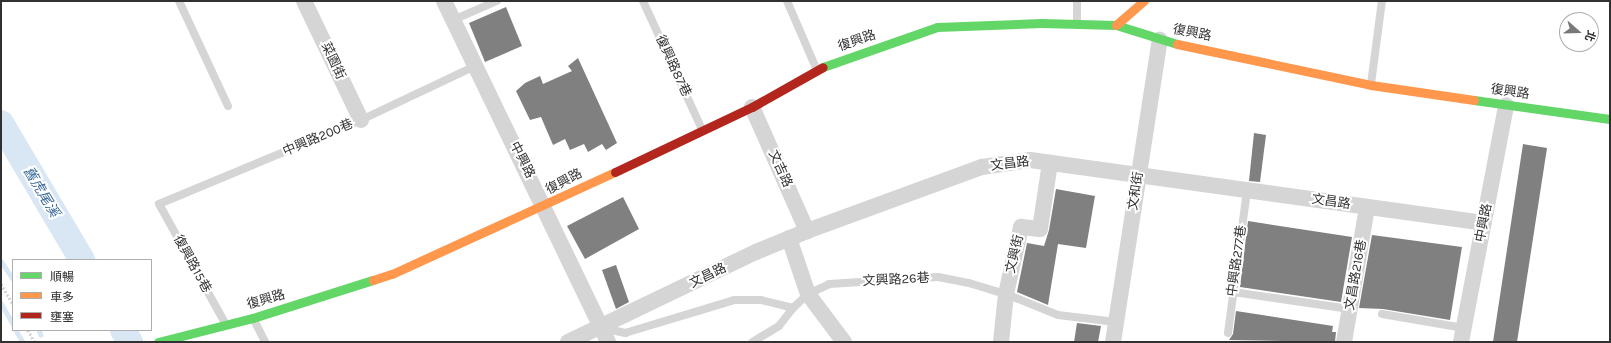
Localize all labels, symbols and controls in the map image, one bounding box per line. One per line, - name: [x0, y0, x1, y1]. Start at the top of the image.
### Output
- north arrow: [1559, 12, 1599, 52]
- street label: 復興路: [1171, 22, 1213, 44]
- street label: 復興路: [836, 27, 878, 55]
- text: 北: [1582, 29, 1598, 43]
- street label: 復興路87巷: [652, 33, 694, 99]
- street label: 菜園街: [318, 40, 348, 82]
- street label: 復興路: [1490, 82, 1530, 102]
- street label: 中興路200巷: [280, 116, 356, 160]
- street label: 中興路: [506, 139, 538, 181]
- street label: 文吉路: [765, 148, 795, 190]
- street label: 文昌路: [990, 154, 1030, 174]
- water label: 舊虎尾溪: [19, 164, 63, 220]
- street label: 復興路: [543, 166, 585, 198]
- street label: 文和街: [1125, 171, 1147, 211]
- street label: 文昌路: [1311, 192, 1351, 212]
- street label: 中興路: [1473, 202, 1495, 244]
- street label: 中興路277巷: [1224, 224, 1250, 298]
- street label: 復興路15巷: [170, 232, 214, 296]
- street label: 文興街: [1003, 233, 1027, 275]
- street label: 文昌路216巷: [1342, 239, 1370, 311]
- legend: [12, 259, 152, 331]
- street label: 文昌路: [687, 260, 729, 292]
- text: 順暢: [50, 270, 74, 284]
- street label: 文興路26巷: [862, 270, 930, 290]
- street label: 復興路: [245, 287, 287, 313]
- text: 車多: [50, 290, 74, 304]
- text: 壅塞: [50, 310, 74, 324]

